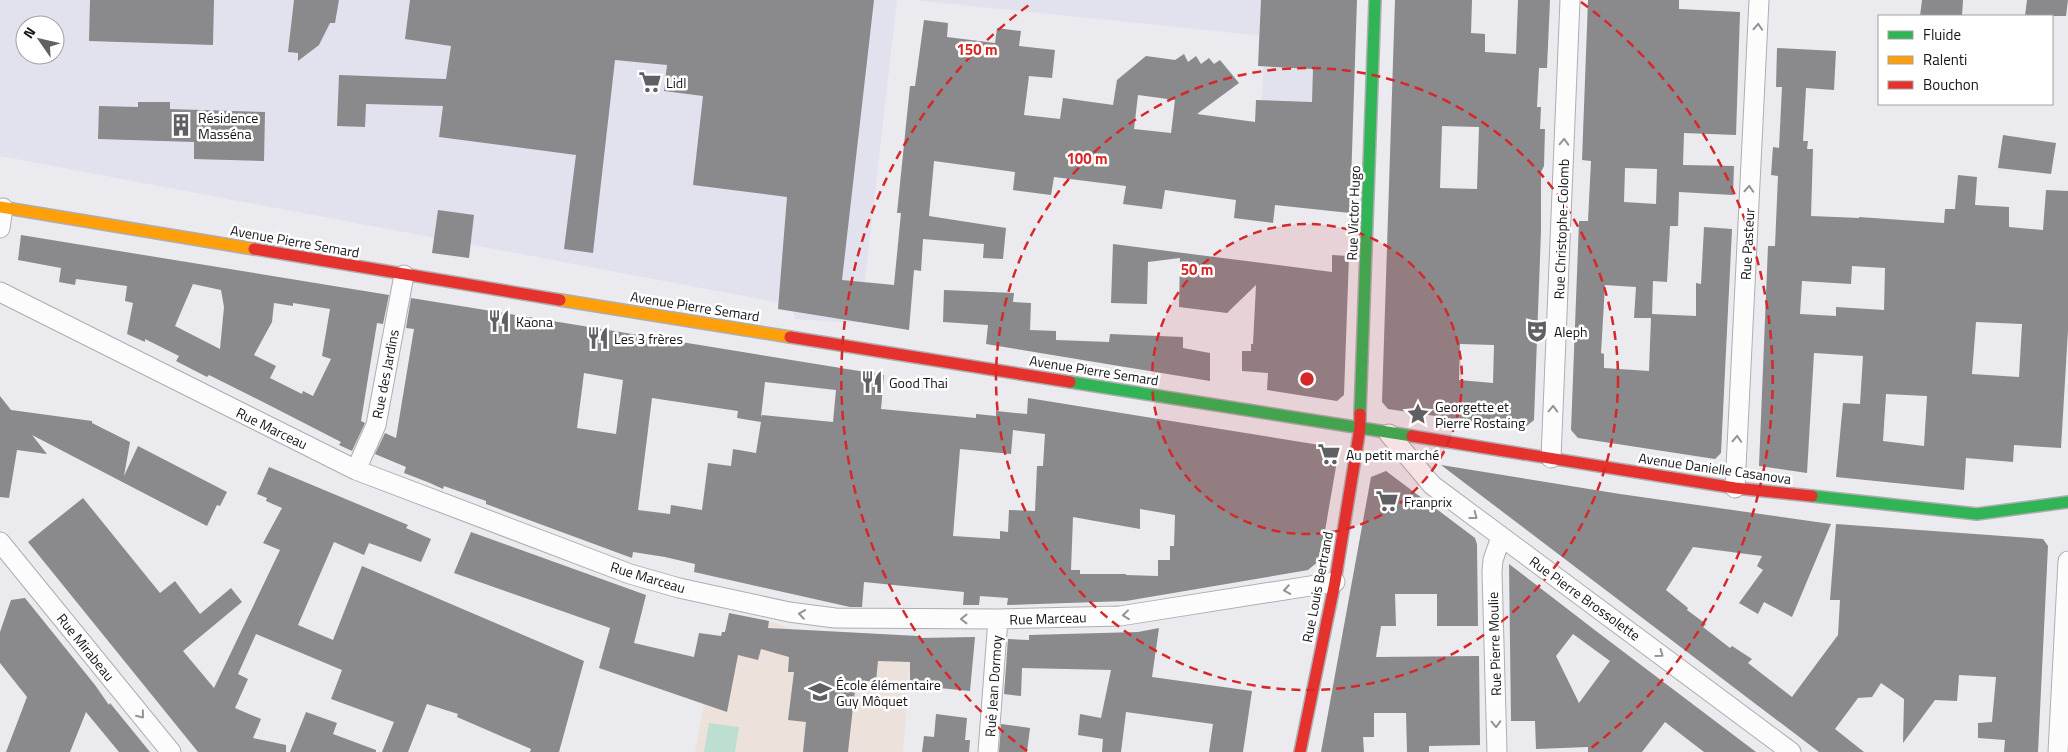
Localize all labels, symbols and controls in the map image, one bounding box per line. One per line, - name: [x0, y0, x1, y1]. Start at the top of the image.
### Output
- north arrow: [15, 15, 65, 65]
- legend: [1878, 15, 2053, 105]
- text: N: [17, 23, 40, 42]
- one-way arrow: [1752, 23, 1763, 31]
- text: Fluide: [1923, 23, 1961, 46]
- text: 150 m: [956, 38, 998, 61]
- text: Ralenti: [1923, 48, 1967, 71]
- supermarket icon: Lidl: [637, 69, 663, 95]
- place label: Lidl: [666, 72, 686, 93]
- text: Bouchon: [1923, 73, 1979, 96]
- place label: Résidence Masséna: [198, 107, 258, 144]
- building icon: Résidence Masséna: [168, 112, 194, 138]
- one-way arrow: [1559, 138, 1570, 146]
- text: 100 m: [1066, 147, 1108, 170]
- street label: Rue Christophe-Colomb: [1548, 158, 1574, 300]
- street label: Rue Victor Hugo: [1341, 165, 1365, 261]
- one-way arrow: [1744, 185, 1755, 193]
- street label: Rue Pasteur: [1735, 207, 1759, 281]
- street label: Avenue Pierre Semard: [229, 219, 361, 263]
- text: 50 m: [1181, 258, 1213, 281]
- street label: Avenue Pierre Semard: [629, 285, 761, 327]
- restaurant icon: Kaona: [486, 308, 512, 334]
- place label: Kaona: [516, 311, 553, 332]
- theatre icon: Aleph: [1524, 318, 1550, 344]
- place label: Aleph: [1554, 321, 1588, 342]
- restaurant icon: Les 3 frères: [585, 325, 611, 351]
- street label: Rue des Jardins: [366, 328, 404, 420]
- place label: Les 3 frères: [614, 328, 683, 349]
- street label: Avenue Pierre Semard: [1028, 349, 1160, 391]
- restaurant icon: Good Thai: [859, 369, 885, 395]
- centre of rings: [1298, 370, 1316, 388]
- place label: Good Thai: [889, 372, 948, 393]
- place label: Georgette et Pierre Rostaing: [1435, 396, 1525, 433]
- place icon: Georgette et Pierre Rostaing: [1405, 401, 1431, 427]
- street label: Rue Marceau: [233, 402, 311, 454]
- one-way arrow: [1548, 405, 1558, 412]
- one-way arrow: [1731, 435, 1742, 443]
- supermarket icon: Au petit marché: [1316, 441, 1342, 467]
- place label: Au petit marché: [1346, 444, 1439, 465]
- street label: Avenue Danielle Casanova: [1637, 447, 1793, 489]
- supermarket icon: Franprix: [1374, 488, 1400, 514]
- place label: Franprix: [1404, 491, 1453, 512]
- one-way arrow: [1468, 510, 1478, 519]
- street label: Rue Louis Bertrand: [1296, 530, 1338, 644]
- street label: Rue Pierre Brossolette: [1525, 551, 1645, 645]
- street label: Rue Marceau: [608, 556, 688, 598]
- one-way arrow: [1282, 584, 1291, 594]
- street label: Rue Pierre Moulie: [1482, 592, 1506, 696]
- street label: Rue Marceau: [1009, 606, 1087, 630]
- street label: Rue Mirabeau: [52, 609, 120, 685]
- one-way arrow: [797, 609, 806, 619]
- one-way arrow: [1122, 609, 1130, 620]
- one-way arrow: [960, 614, 968, 624]
- street label: Rue Jean Dormoy: [979, 634, 1007, 738]
- one-way arrow: [1654, 649, 1663, 657]
- place label: École élémentaire Guy Môquet: [836, 674, 941, 711]
- school or university icon: École élémentaire Guy Môquet: [807, 679, 833, 705]
- one-way arrow: [136, 709, 145, 718]
- one-way arrow: [1491, 720, 1501, 728]

